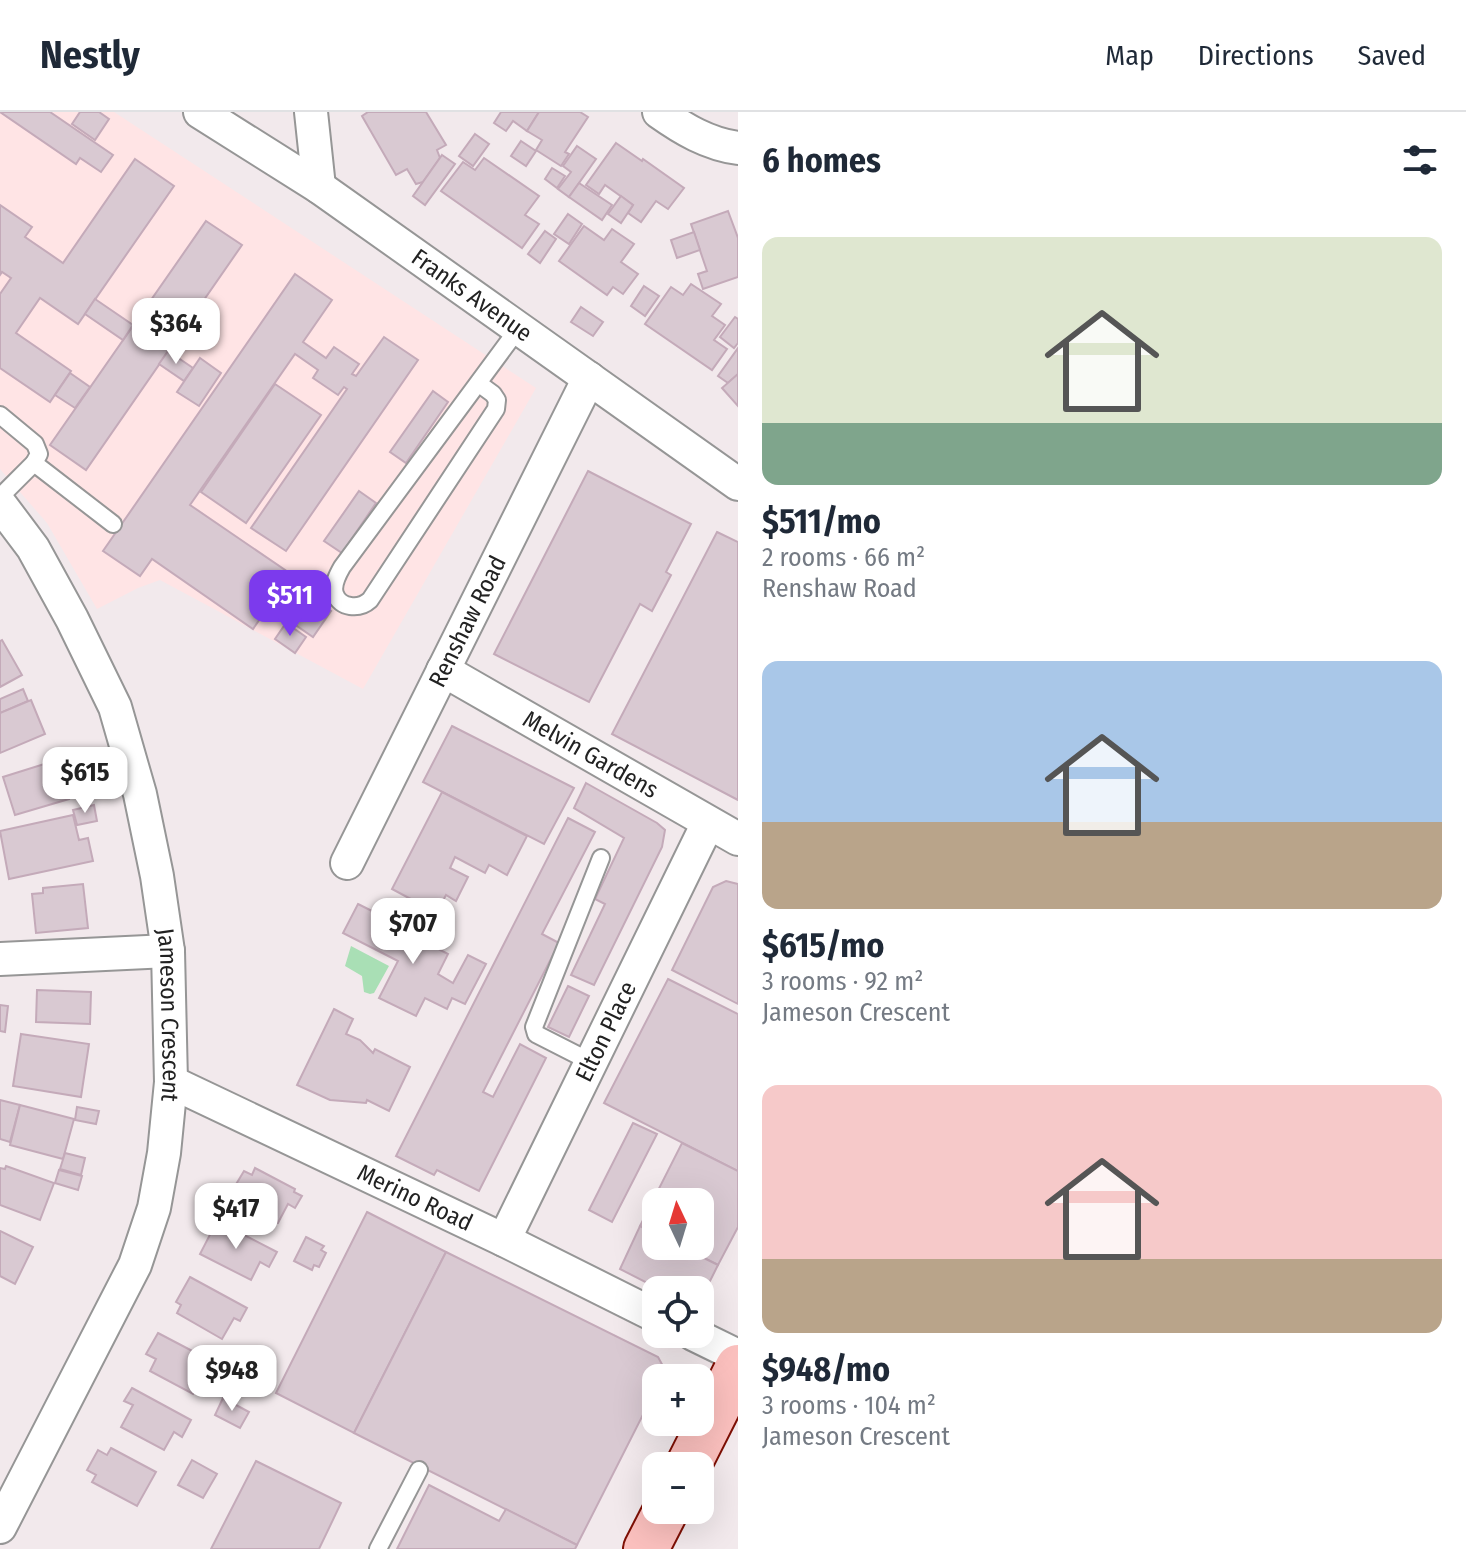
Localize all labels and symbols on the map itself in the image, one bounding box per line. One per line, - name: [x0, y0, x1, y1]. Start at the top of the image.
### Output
- street label: Franks Avenue: [406, 243, 537, 347]
- pin: $364: [129, 298, 223, 366]
- street label: Renshaw Road: [423, 551, 512, 692]
- pin: $511: [243, 570, 337, 638]
- street label: Melvin Gardens: [518, 705, 663, 804]
- pin: $615: [38, 747, 132, 815]
- pin: $707: [366, 898, 460, 966]
- street label: Jameson Crescent: [151, 926, 185, 1103]
- street label: Elton Place: [570, 977, 642, 1086]
- street label: Merino Road: [353, 1158, 477, 1237]
- pin: $417: [189, 1183, 283, 1251]
- north arrow: [642, 1188, 714, 1260]
- pin: $948: [185, 1345, 279, 1413]

